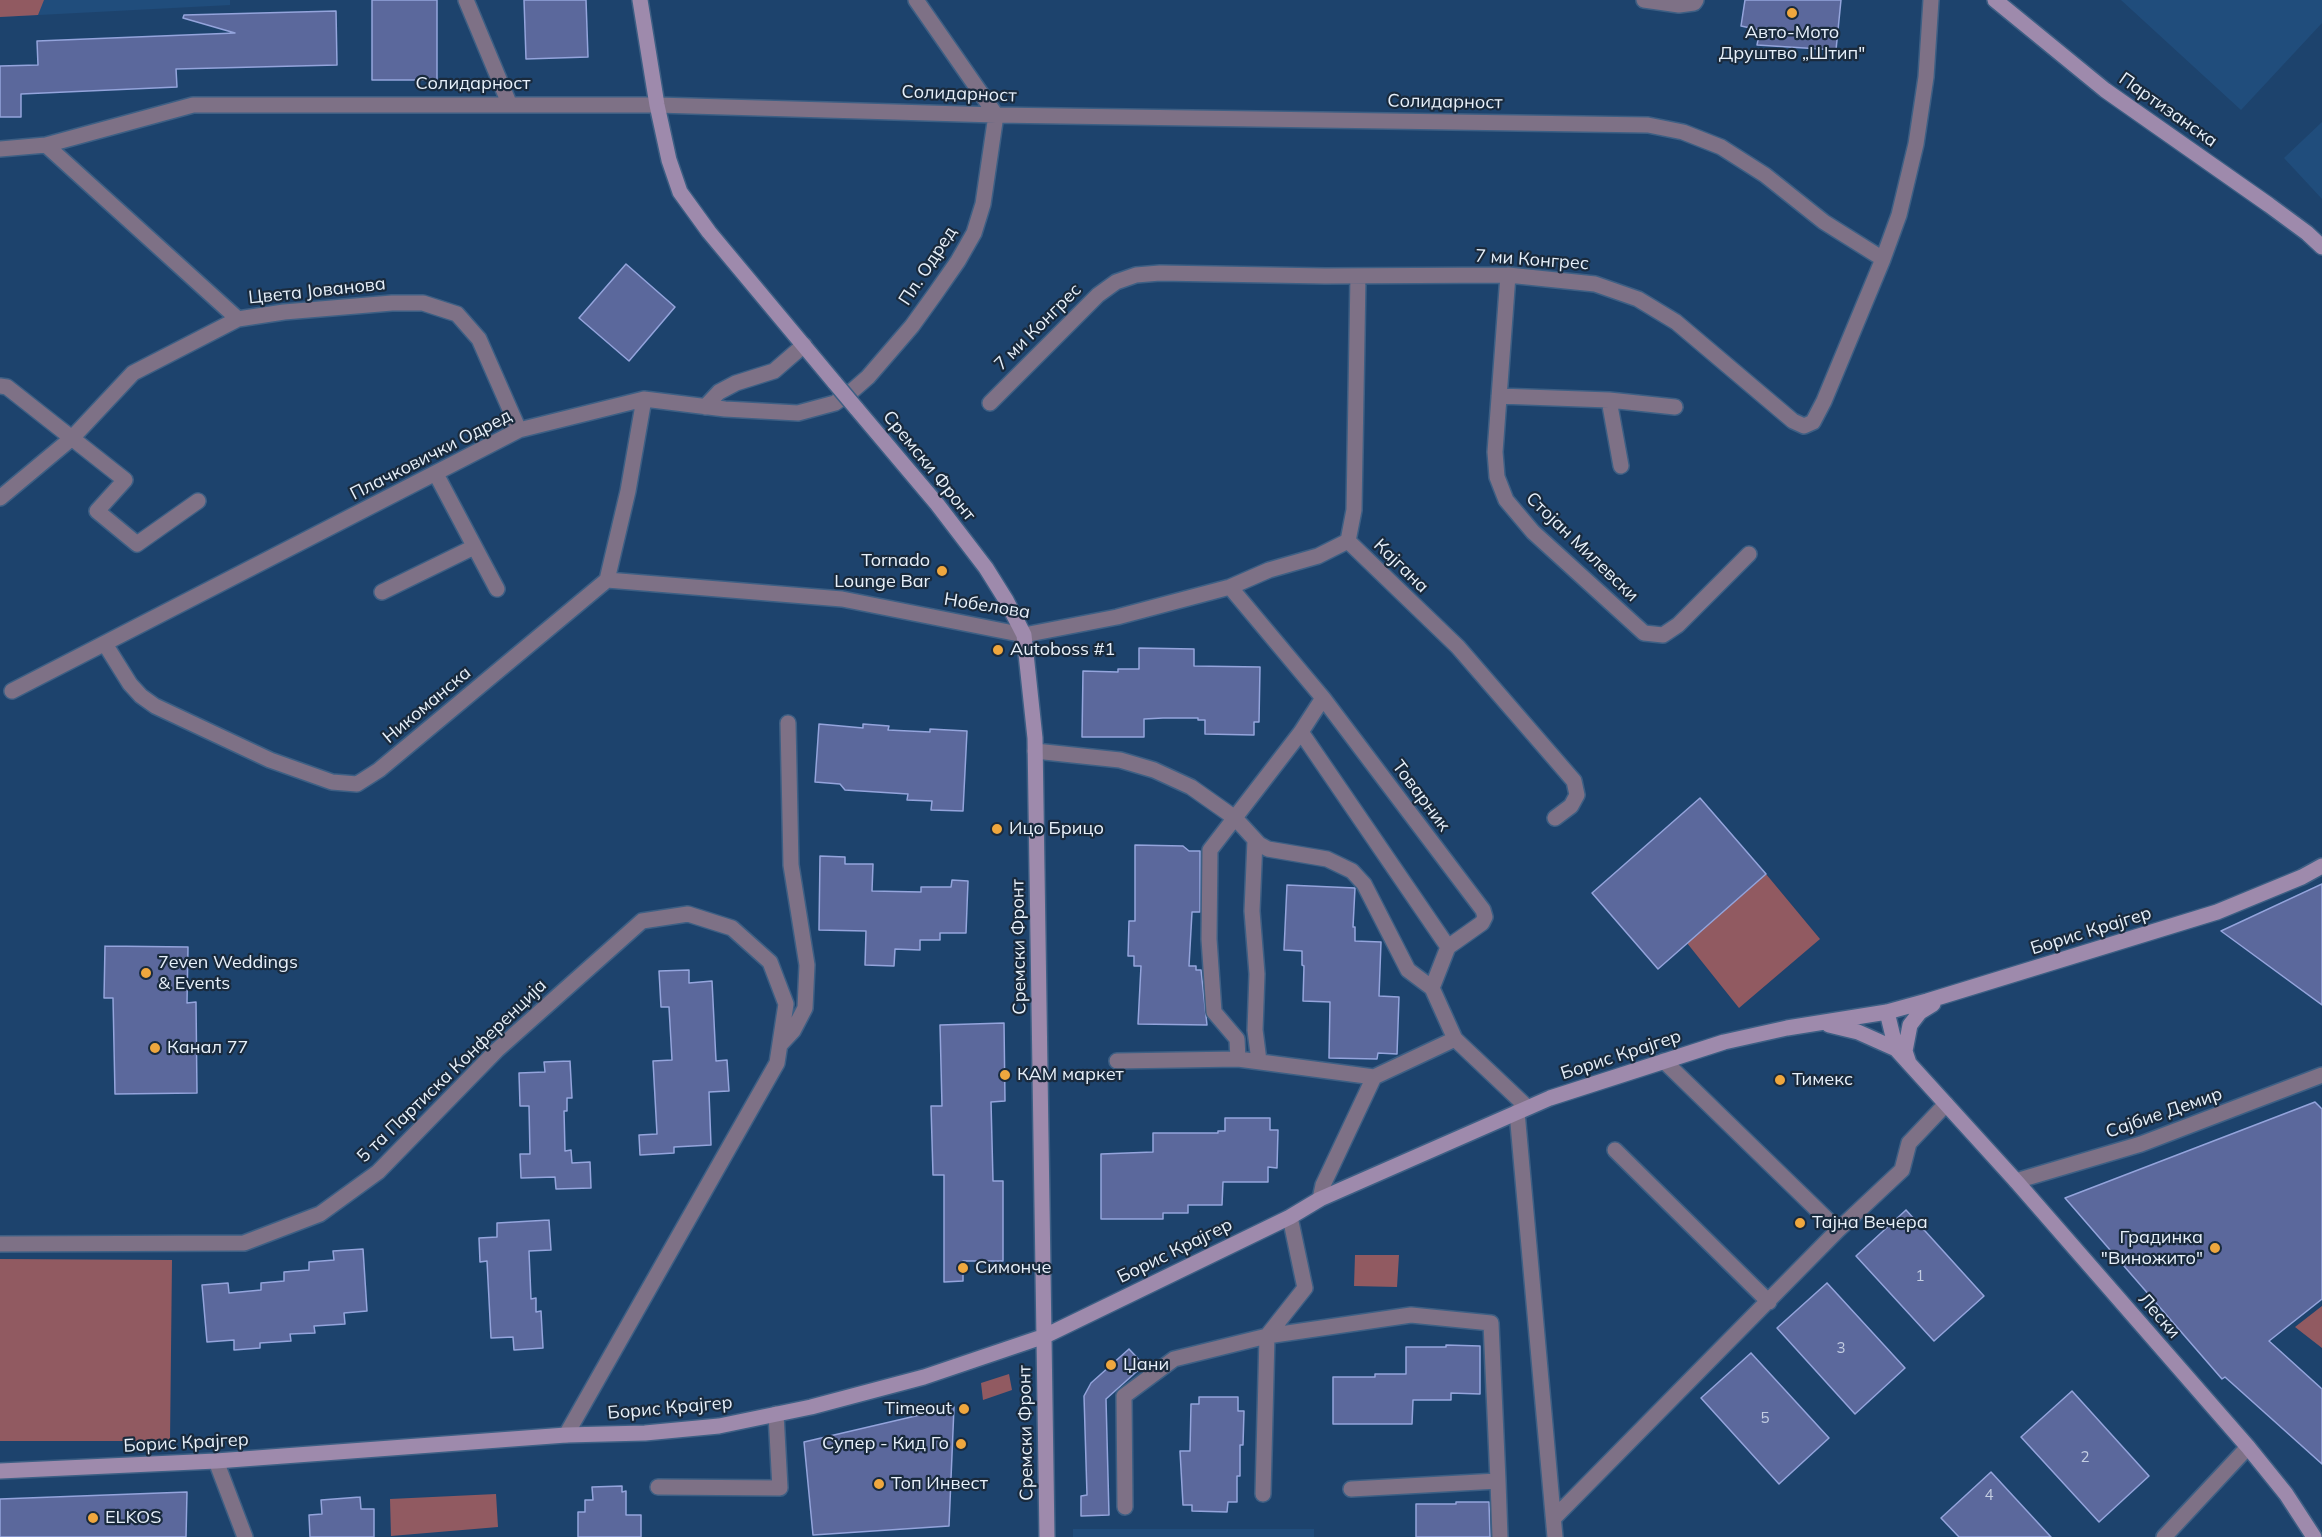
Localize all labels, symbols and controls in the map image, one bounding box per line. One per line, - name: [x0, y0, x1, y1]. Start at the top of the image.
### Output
- marker: Авто-Мото Друштво „Штип": [1785, 6, 1799, 20]
- place label: Авто-Мото Друштво „Штип": [1719, 22, 1865, 64]
- street label: Партизанска: [2115, 68, 2221, 152]
- street label: Солидарност: [415, 73, 531, 95]
- street label: Солидарност: [901, 81, 1017, 107]
- street label: Солидарност: [1387, 90, 1503, 114]
- street label: Пл. Одред: [895, 223, 961, 309]
- street label: 7 ми Конгрес: [1474, 245, 1590, 275]
- street label: Цвета Јованова: [247, 273, 387, 309]
- street label: 7 ми Конгрес: [990, 279, 1086, 375]
- street label: Плачковички Одред: [347, 405, 515, 505]
- street label: Сремски Фронт: [878, 407, 980, 525]
- street label: Стојан Милевски: [1521, 488, 1643, 606]
- street label: Кајгана: [1369, 535, 1433, 597]
- place label: Tornado Lounge Bar: [834, 550, 930, 592]
- marker: Tornado Lounge Bar: [935, 564, 949, 578]
- street label: Нобелова: [942, 589, 1032, 623]
- place label: Autoboss #1: [1010, 639, 1115, 661]
- marker: Autoboss #1: [991, 643, 1005, 657]
- street label: Никоманска: [379, 662, 475, 748]
- street label: Товарник: [1387, 756, 1455, 836]
- place label: Ицо Брицо: [1009, 818, 1104, 840]
- marker: Ицо Брицо: [990, 822, 1004, 836]
- street label: Сремски Фронт: [1007, 879, 1031, 1015]
- street label: Борис Крајгер: [2028, 902, 2154, 960]
- place label: 7even Weddings & Events: [158, 952, 298, 994]
- marker: 7even Weddings & Events: [139, 966, 153, 980]
- street label: 5 та Партиска Конференција: [353, 975, 551, 1167]
- street label: Борис Крајгер: [1558, 1025, 1684, 1085]
- place label: Канал 77: [167, 1037, 248, 1059]
- marker: Канал 77: [148, 1041, 162, 1055]
- place label: КАМ маркет: [1017, 1064, 1124, 1086]
- marker: КАМ маркет: [998, 1068, 1012, 1082]
- place label: Тимекс: [1792, 1069, 1853, 1091]
- marker: Тимекс: [1773, 1073, 1787, 1087]
- street label: Сајбие Демир: [2103, 1083, 2225, 1143]
- place label: Тајна Вечера: [1812, 1212, 1928, 1234]
- street label: Борис Крајгер: [1114, 1214, 1236, 1288]
- marker: Тајна Вечера: [1793, 1216, 1807, 1230]
- place label: Градинка "Виножито": [2101, 1227, 2203, 1270]
- marker: Градинка "Виножито": [2208, 1241, 2222, 1255]
- place label: Симонче: [975, 1257, 1051, 1279]
- marker: Симонче: [956, 1261, 970, 1275]
- house number: 1: [1916, 1267, 1924, 1285]
- street label: Лески: [2133, 1289, 2185, 1343]
- house number: 3: [1837, 1339, 1845, 1357]
- place label: Џани: [1123, 1354, 1169, 1376]
- marker: Џани: [1104, 1358, 1118, 1372]
- street label: Сремски Фронт: [1014, 1365, 1038, 1501]
- street label: Борис Крајгер: [607, 1392, 733, 1424]
- place label: Timeout: [884, 1398, 952, 1420]
- marker: Timeout: [957, 1402, 971, 1416]
- house number: 5: [1761, 1409, 1769, 1427]
- street label: Борис Крајгер: [123, 1429, 249, 1457]
- place label: Супер - Кид Го: [822, 1433, 949, 1455]
- marker: Супер - Кид Го: [954, 1437, 968, 1451]
- house number: 2: [2081, 1448, 2089, 1466]
- place label: Топ Инвест: [891, 1473, 988, 1495]
- marker: Топ Инвест: [872, 1477, 886, 1491]
- house number: 4: [1985, 1486, 1993, 1504]
- place label: ELKOS: [105, 1507, 161, 1529]
- marker: ELKOS: [86, 1511, 100, 1525]

